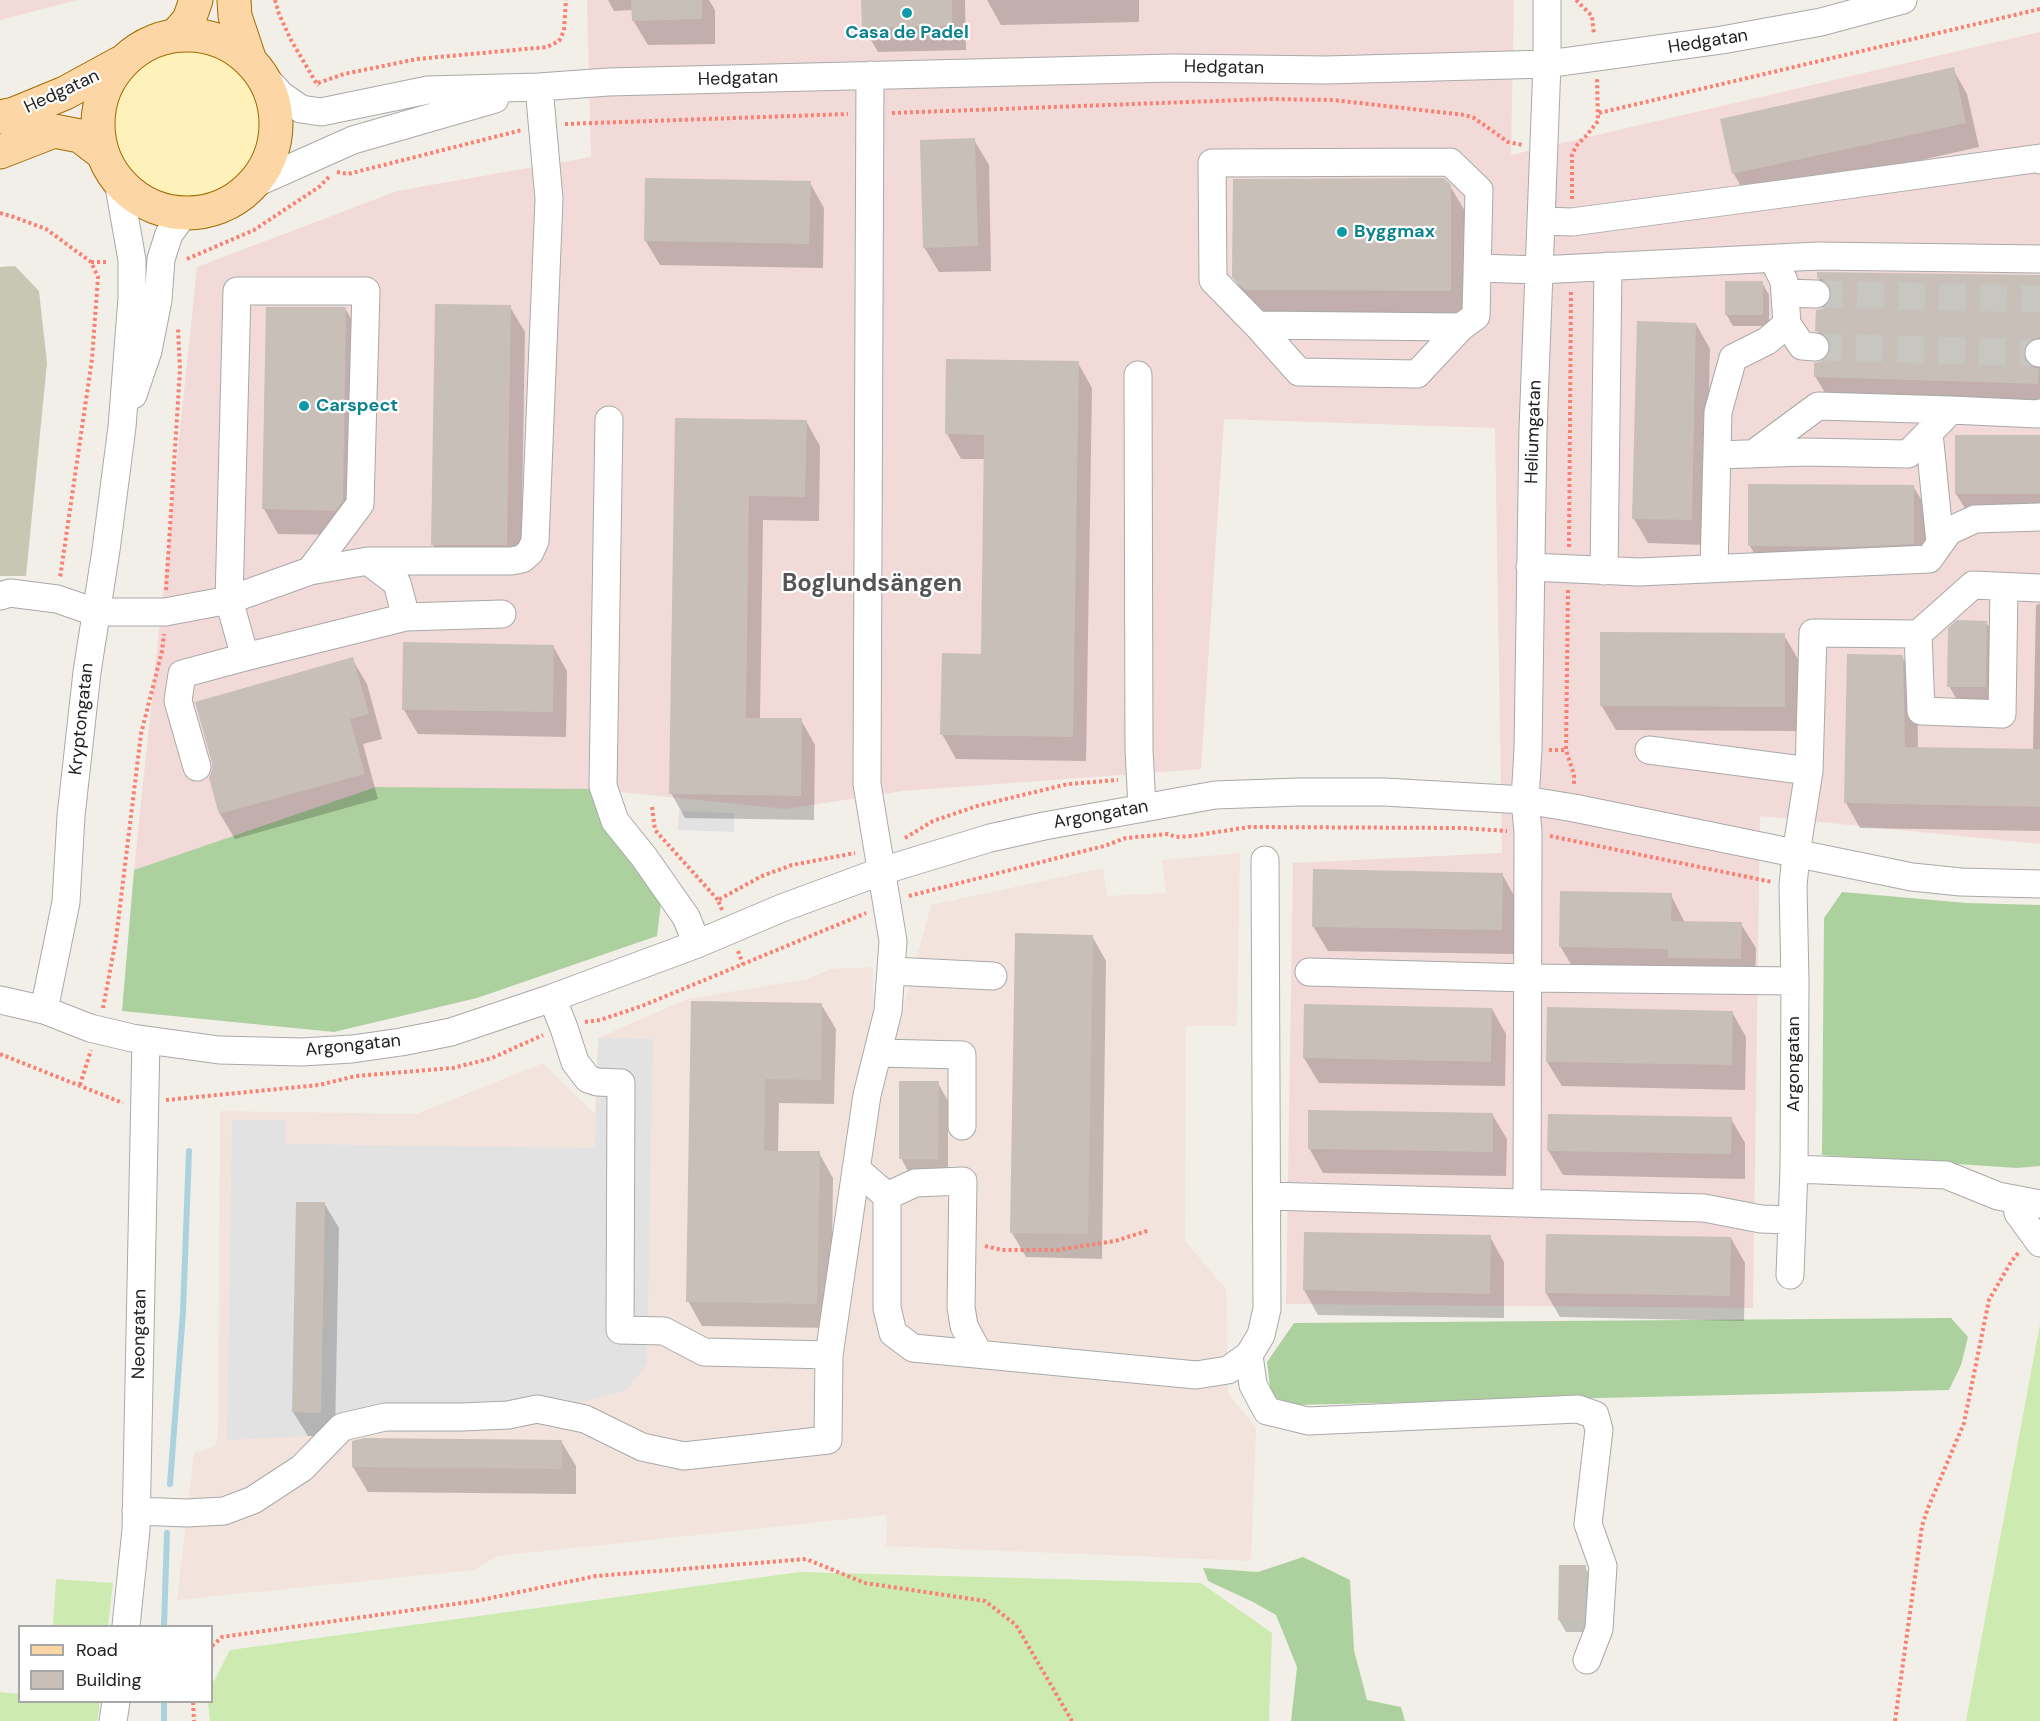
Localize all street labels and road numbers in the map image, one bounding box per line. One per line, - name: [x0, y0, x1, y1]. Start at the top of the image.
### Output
- street label: Hedgatan: [1667, 25, 1749, 59]
- street label: Hedgatan: [1184, 56, 1264, 80]
- street label: Hedgatan: [21, 65, 103, 119]
- street label: Hedgatan: [697, 67, 779, 91]
- street label: Heliumgatan: [1521, 380, 1547, 484]
- street label: Kryptongatan: [65, 662, 99, 776]
- street label: Argongatan: [1052, 796, 1150, 834]
- street label: Argongatan: [1783, 1016, 1805, 1112]
- street label: Argongatan: [304, 1030, 402, 1062]
- street label: Neongatan: [128, 1289, 152, 1379]

